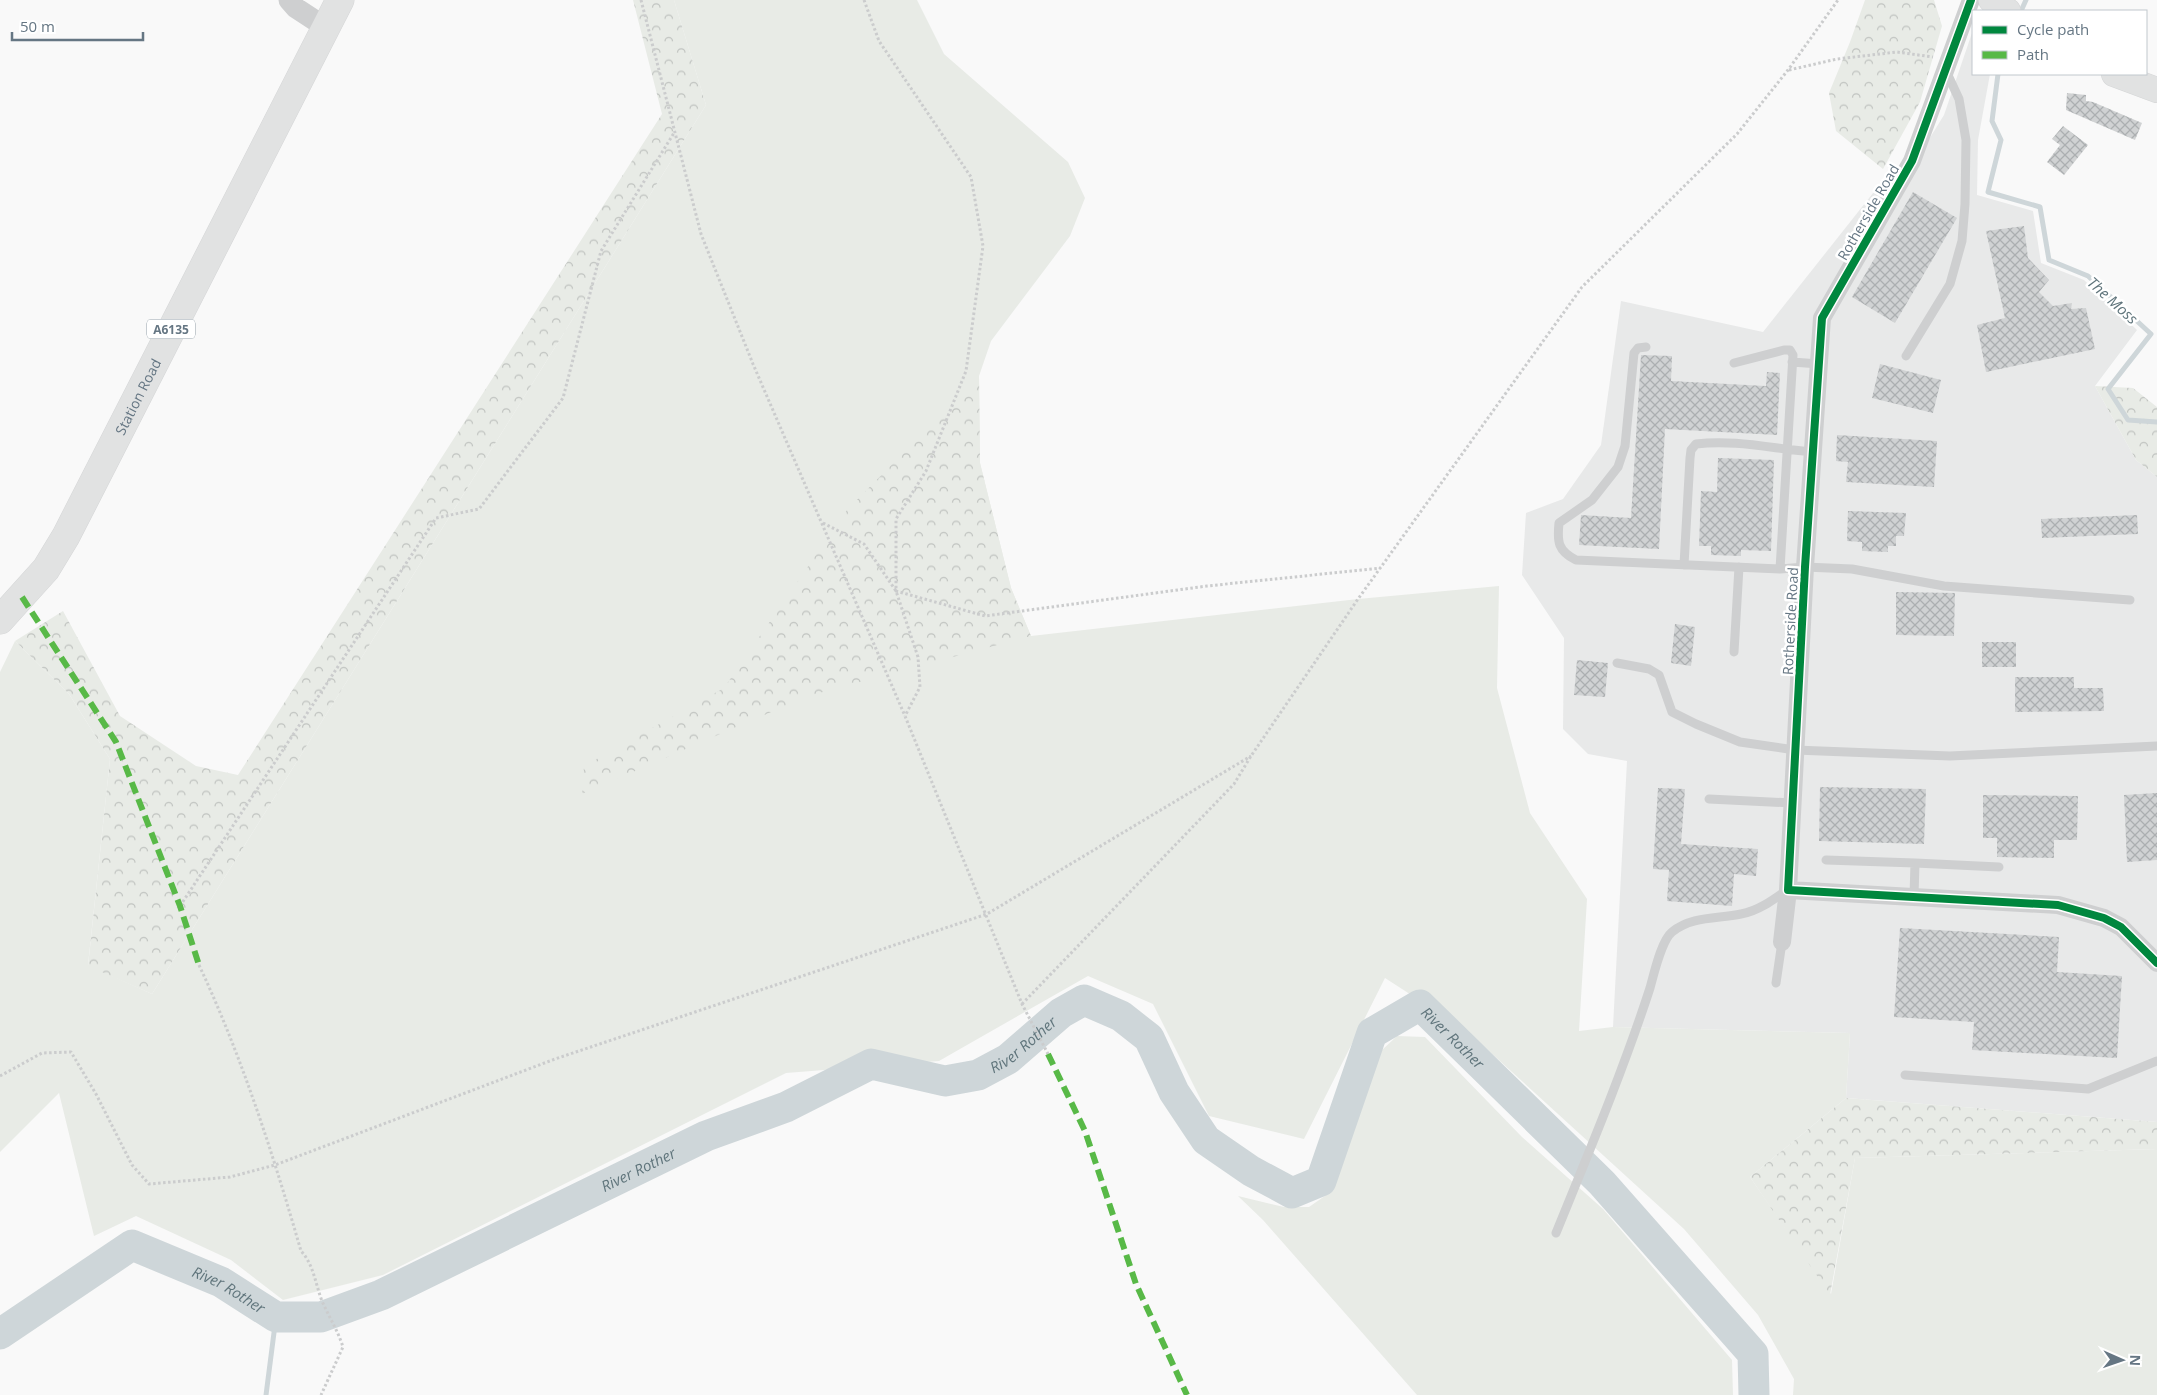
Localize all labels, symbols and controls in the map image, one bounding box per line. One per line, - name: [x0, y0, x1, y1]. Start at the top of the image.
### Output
- scale bar: [12, 10, 144, 42]
- legend: [1972, 10, 2147, 75]
- text: 50 m: [20, 16, 55, 36]
- text: Cycle path: [2017, 19, 2089, 39]
- text: Path: [2017, 44, 2049, 64]
- street label: Rotherside Road: [1833, 161, 1903, 263]
- water label: The Moss: [2083, 272, 2143, 328]
- road number: A6135: [147, 320, 195, 338]
- street label: Station Road: [110, 355, 165, 438]
- street label: Rotherside Road: [1778, 567, 1802, 675]
- water label: River Rother: [1417, 1002, 1490, 1073]
- water label: River Rother: [986, 1011, 1061, 1077]
- water label: River Rother: [598, 1142, 680, 1196]
- water label: River Rother: [190, 1261, 270, 1318]
- north arrow: [2097, 1335, 2147, 1385]
- text: N: [2126, 1354, 2145, 1366]

